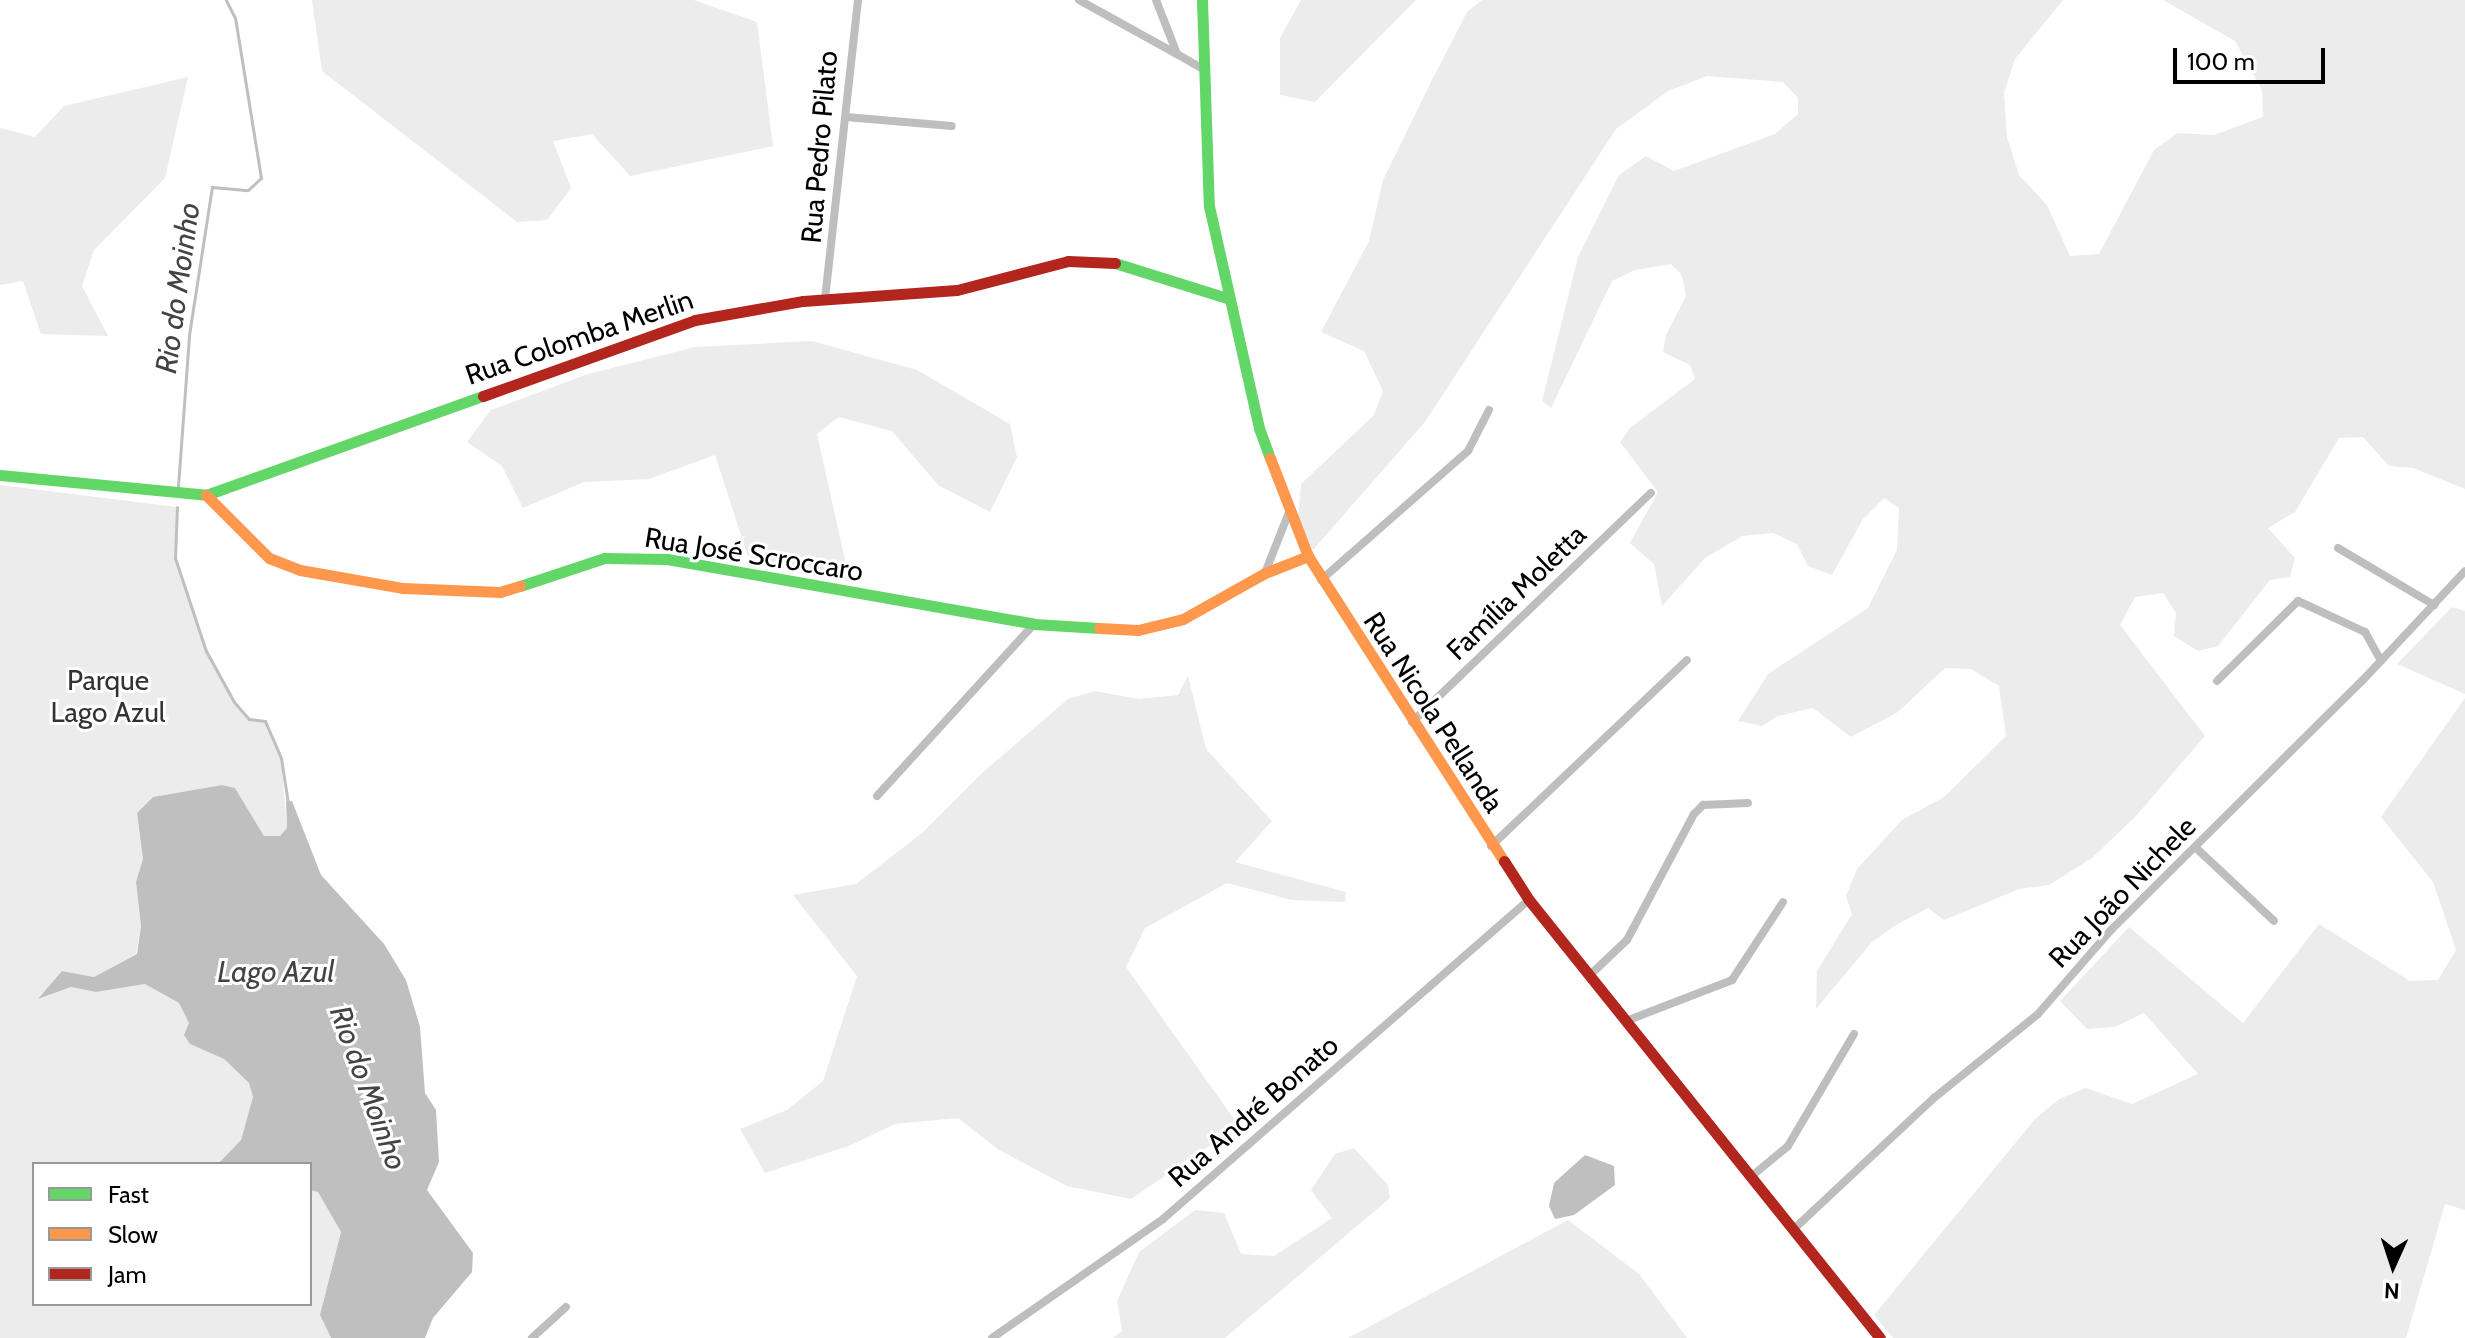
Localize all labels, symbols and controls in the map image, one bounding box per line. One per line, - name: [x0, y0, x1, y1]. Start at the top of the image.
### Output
- scale bar: [2177, 32, 2329, 82]
- text: 100 m: [2187, 47, 2255, 76]
- street label: Rua Pedro Pilato: [794, 49, 844, 245]
- water label: Rio do Moinho: [148, 200, 208, 376]
- street label: Rua Colomba Merlin: [461, 282, 697, 392]
- street label: Família Moletta: [1440, 517, 1592, 667]
- street label: Rua José Scroccaro: [642, 520, 866, 588]
- street label: Rua Nicola Pellanda: [1357, 606, 1511, 818]
- park label: Parque Lago Azul: [51, 663, 165, 729]
- street label: Rua João Nichele: [2042, 810, 2202, 974]
- water label: Lago Azul: [217, 954, 335, 990]
- water label: Rio do Moinho: [322, 1001, 414, 1175]
- street label: Rua André Bonato: [1161, 1028, 1345, 1194]
- legend: [32, 1162, 312, 1306]
- text: Fast: [108, 1180, 149, 1209]
- text: Slow: [108, 1220, 158, 1249]
- north arrow: [2353, 1226, 2433, 1306]
- text: Jam: [108, 1260, 146, 1289]
- text: N: [2383, 1277, 2400, 1304]

